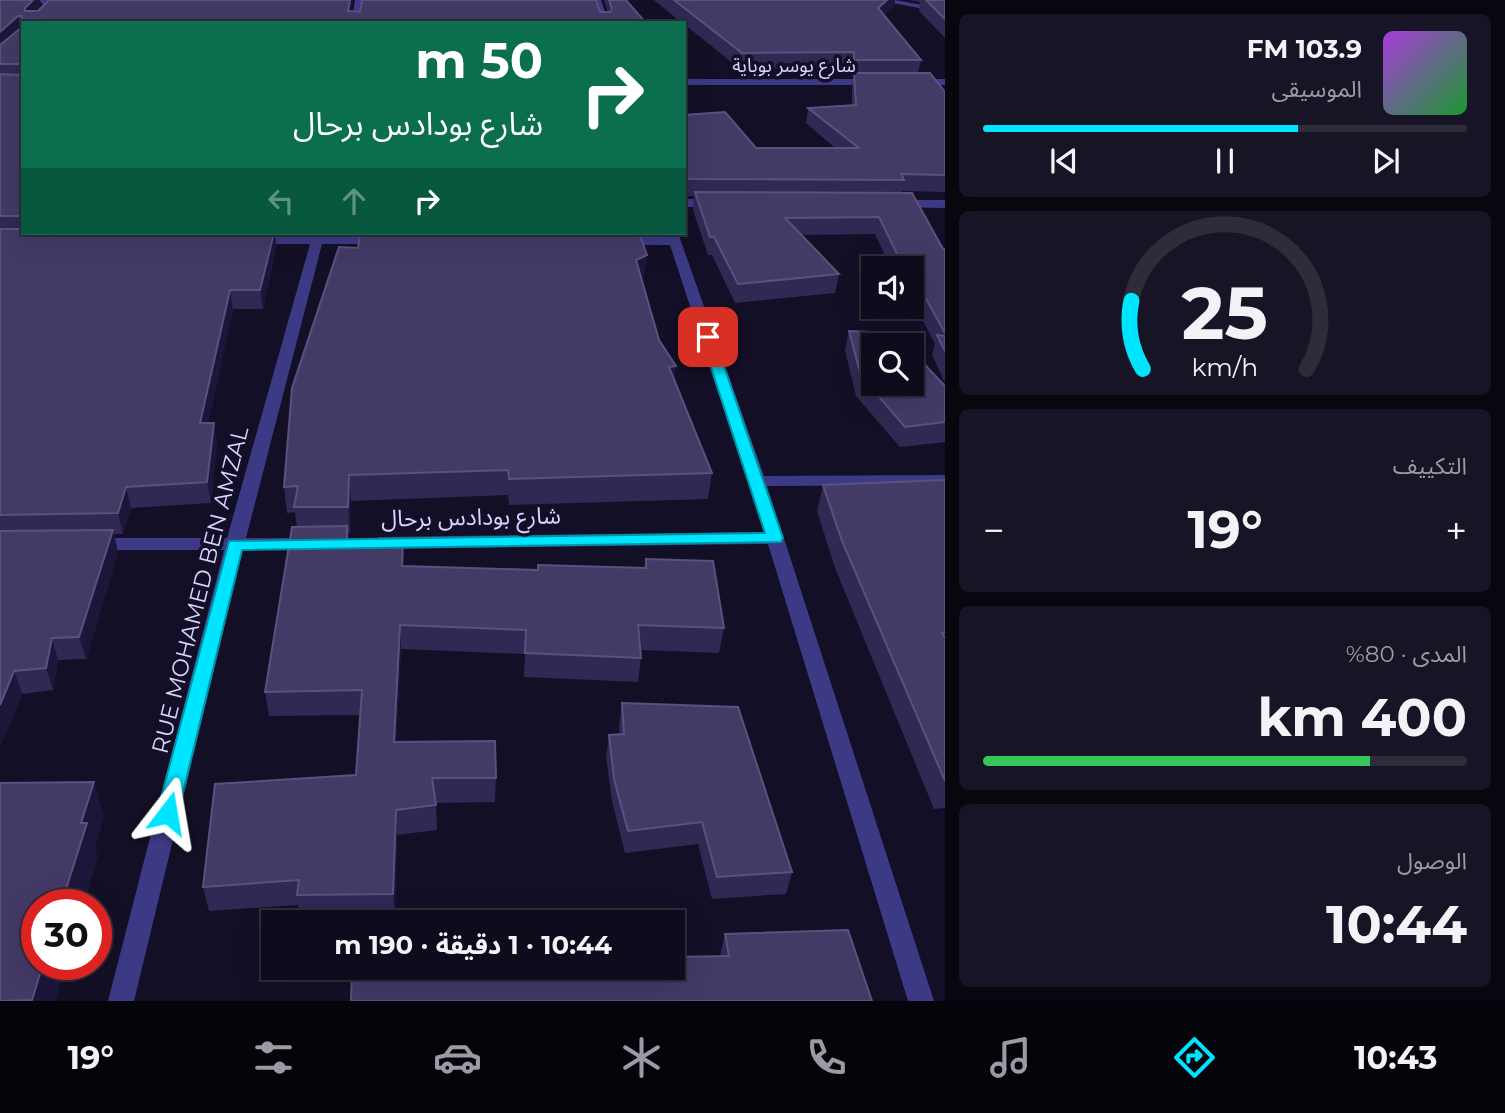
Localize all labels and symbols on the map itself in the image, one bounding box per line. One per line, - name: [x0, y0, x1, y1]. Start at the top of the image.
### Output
- street label: شارع يوسر بوباية: [732, 54, 856, 79]
- pin: [678, 307, 738, 367]
- street label: RUE MOHAMED BEN AMZAL: [146, 423, 254, 756]
- street label: شارع بودادس برحال: [381, 501, 561, 536]
- position arrow: [131, 776, 205, 850]
- speed limit sign: 30: [21, 889, 112, 980]

